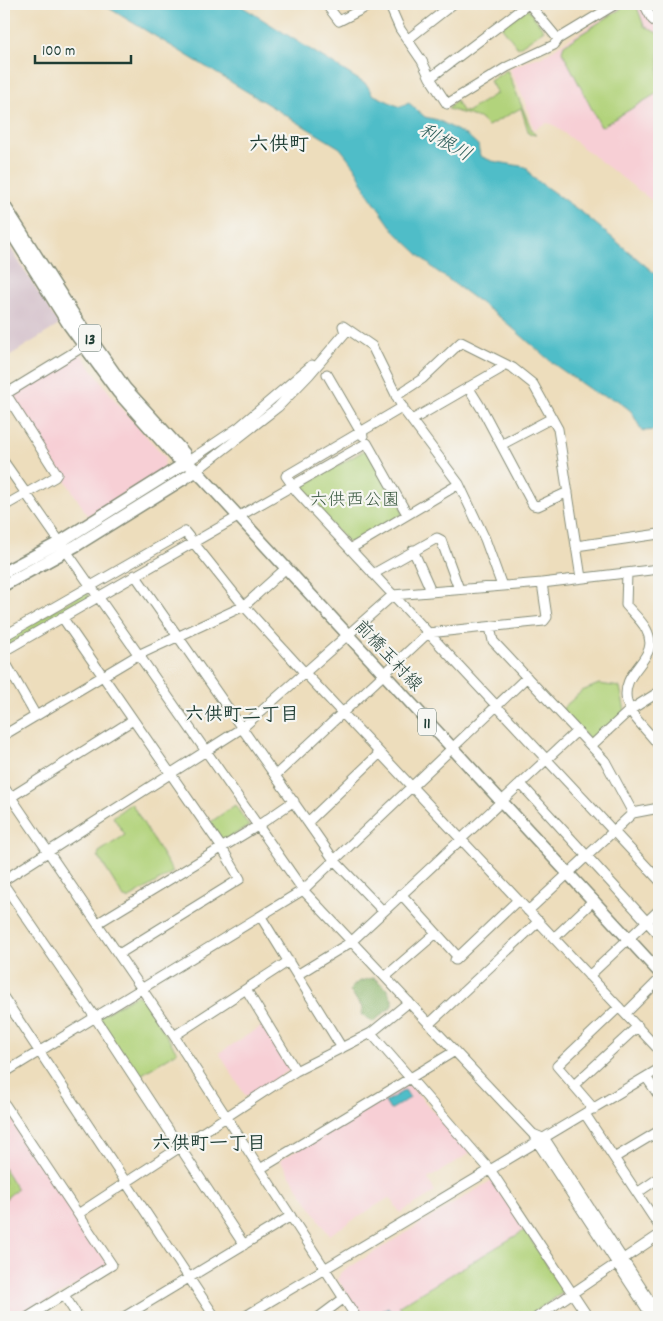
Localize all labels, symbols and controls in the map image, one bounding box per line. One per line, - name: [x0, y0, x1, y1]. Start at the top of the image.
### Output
- scale bar: [35, 32, 131, 64]
- text: 100 m: [42, 41, 75, 63]
- water label: 利根川: [413, 118, 476, 170]
- district label: 六供町: [249, 132, 309, 160]
- road number: 13: [79, 324, 101, 352]
- park label: 六供西公園: [310, 489, 400, 514]
- street label: 前橋玉村線: [347, 615, 427, 698]
- district label: 六供町二丁目: [185, 703, 299, 730]
- road number: 11: [418, 709, 436, 736]
- district label: 六供町一丁目: [152, 1132, 266, 1159]

